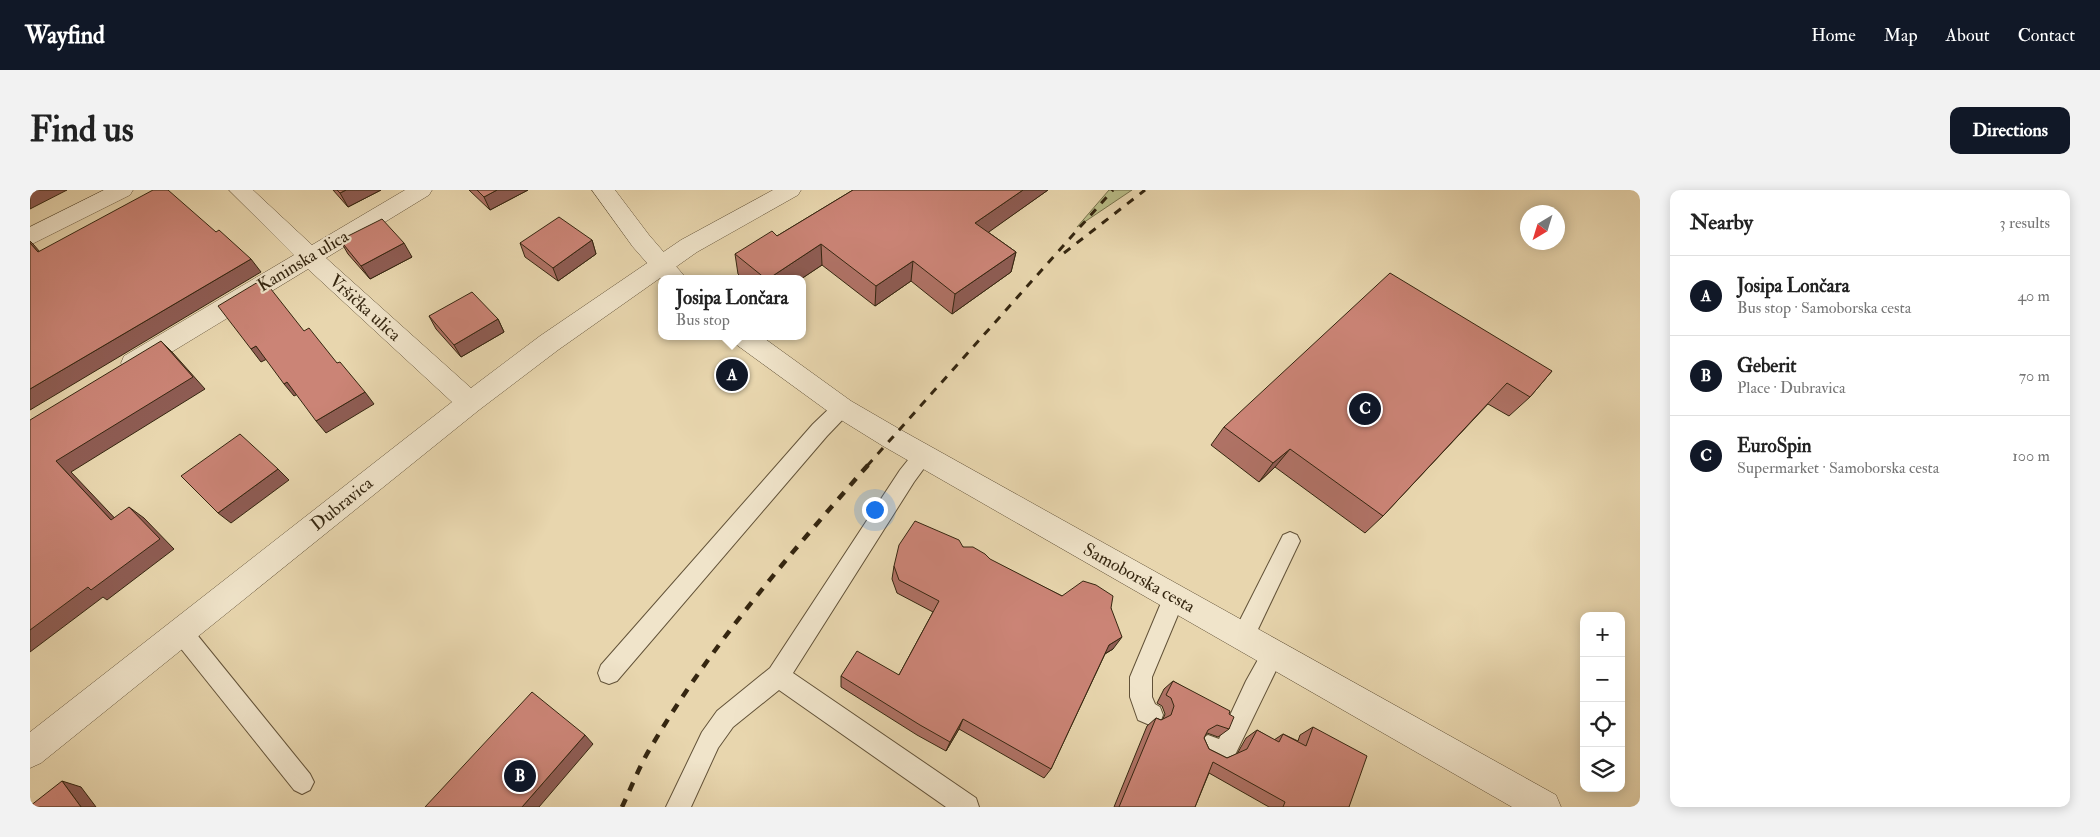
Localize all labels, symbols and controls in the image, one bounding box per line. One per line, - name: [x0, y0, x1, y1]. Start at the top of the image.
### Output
- text: Wayfind: [25, 20, 105, 51]
- text: Home: [1811, 24, 1856, 47]
- text: Map: [1884, 24, 1918, 47]
- text: About: [1946, 24, 1990, 47]
- text: Contact: [2018, 24, 2075, 47]
- button: Directions: [1950, 107, 2070, 154]
- text: Find us: [30, 108, 134, 152]
- north arrow: [1520, 205, 1565, 250]
- text: Nearby: [1690, 209, 1753, 236]
- text: 3 results: [1999, 213, 2050, 233]
- street label: Kaninska ulica: [253, 224, 353, 297]
- street label: Vršička ulica: [324, 270, 406, 347]
- text: Josipa Lončara: [1737, 274, 1850, 298]
- popup: [658, 275, 806, 340]
- text: Josipa Lončara: [676, 286, 788, 310]
- text: A: [1701, 286, 1711, 306]
- text: 40 m: [2017, 286, 2050, 306]
- text: Bus stop · Samoborska cesta: [1737, 298, 1911, 318]
- text: Bus stop: [676, 310, 730, 330]
- text: Geberit: [1737, 354, 1796, 378]
- pin: A: [716, 356, 748, 394]
- text: B: [1701, 366, 1711, 386]
- text: 70 m: [2019, 366, 2050, 386]
- text: Place · Dubravica: [1737, 378, 1846, 398]
- pin: C: [1349, 390, 1381, 428]
- text: EuroSpin: [1737, 434, 1812, 458]
- text: C: [1700, 446, 1712, 466]
- text: 100 m: [2012, 446, 2050, 466]
- text: Supermarket · Samoborska cesta: [1737, 458, 1939, 478]
- street label: Dubravica: [306, 472, 378, 536]
- your location: [862, 497, 888, 523]
- street label: Samoborska cesta: [1079, 538, 1199, 618]
- map controls: [1580, 612, 1625, 792]
- button: +: [1580, 612, 1625, 657]
- button: −: [1580, 657, 1625, 702]
- button: locate: [1580, 702, 1625, 747]
- button: layers: [1580, 747, 1625, 792]
- pin: B: [504, 757, 536, 795]

